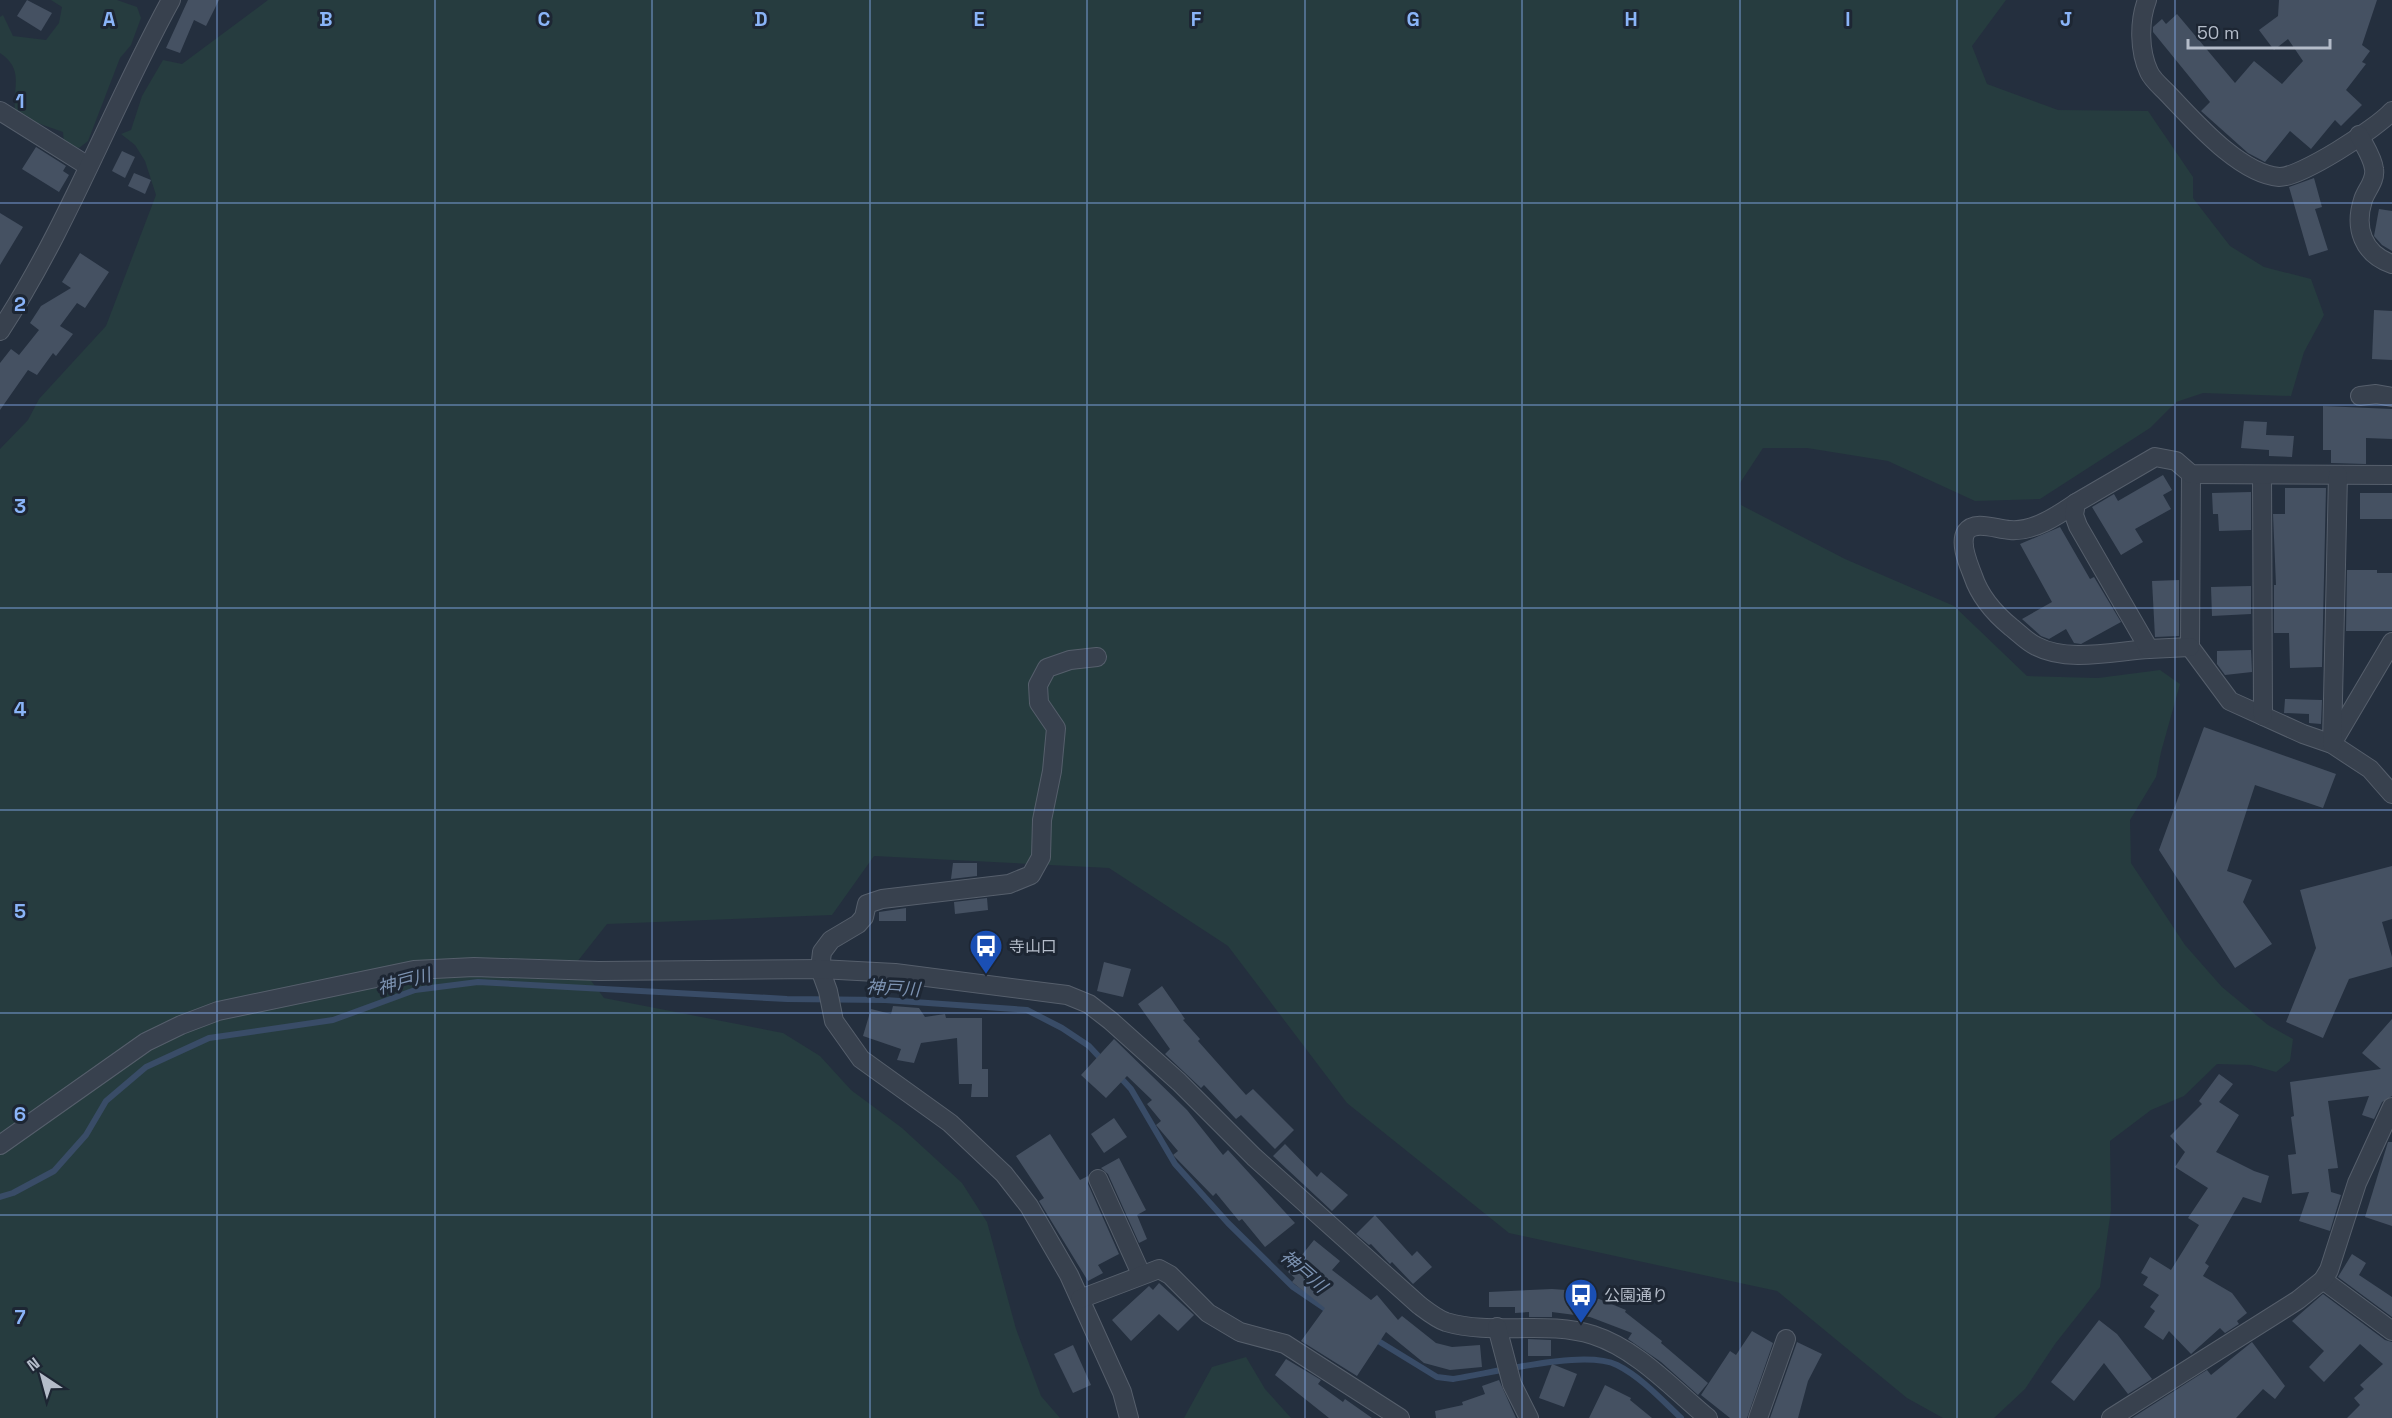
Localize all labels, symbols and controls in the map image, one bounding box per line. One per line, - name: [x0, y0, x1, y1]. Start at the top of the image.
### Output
- text: A: [103, 6, 116, 32]
- text: B: [319, 6, 333, 32]
- text: C: [538, 6, 551, 32]
- text: D: [754, 6, 768, 32]
- text: E: [973, 6, 985, 32]
- text: F: [1191, 6, 1202, 32]
- text: G: [1406, 6, 1420, 32]
- text: H: [1624, 6, 1638, 32]
- text: I: [1845, 6, 1851, 32]
- text: J: [2060, 6, 2072, 32]
- scale bar: [2188, 12, 2330, 50]
- text: 50 m: [2197, 21, 2239, 44]
- text: 1: [15, 88, 25, 114]
- text: 2: [14, 291, 26, 317]
- text: 3: [14, 493, 26, 519]
- text: 4: [14, 696, 27, 722]
- text: 5: [14, 898, 26, 924]
- bus stop icon: 寺山口: [968, 928, 1004, 975]
- place label: 寺山口: [1009, 936, 1057, 957]
- water label: 神戸川: [375, 962, 435, 999]
- water label: 神戸川: [865, 975, 923, 1001]
- text: 6: [14, 1101, 26, 1127]
- water label: 神戸川: [1276, 1245, 1333, 1299]
- bus stop icon: 公園通り: [1563, 1277, 1599, 1324]
- place label: 公園通り: [1604, 1285, 1668, 1306]
- text: 7: [14, 1304, 26, 1330]
- north arrow: [12, 1346, 72, 1406]
- text: N: [23, 1353, 44, 1376]

